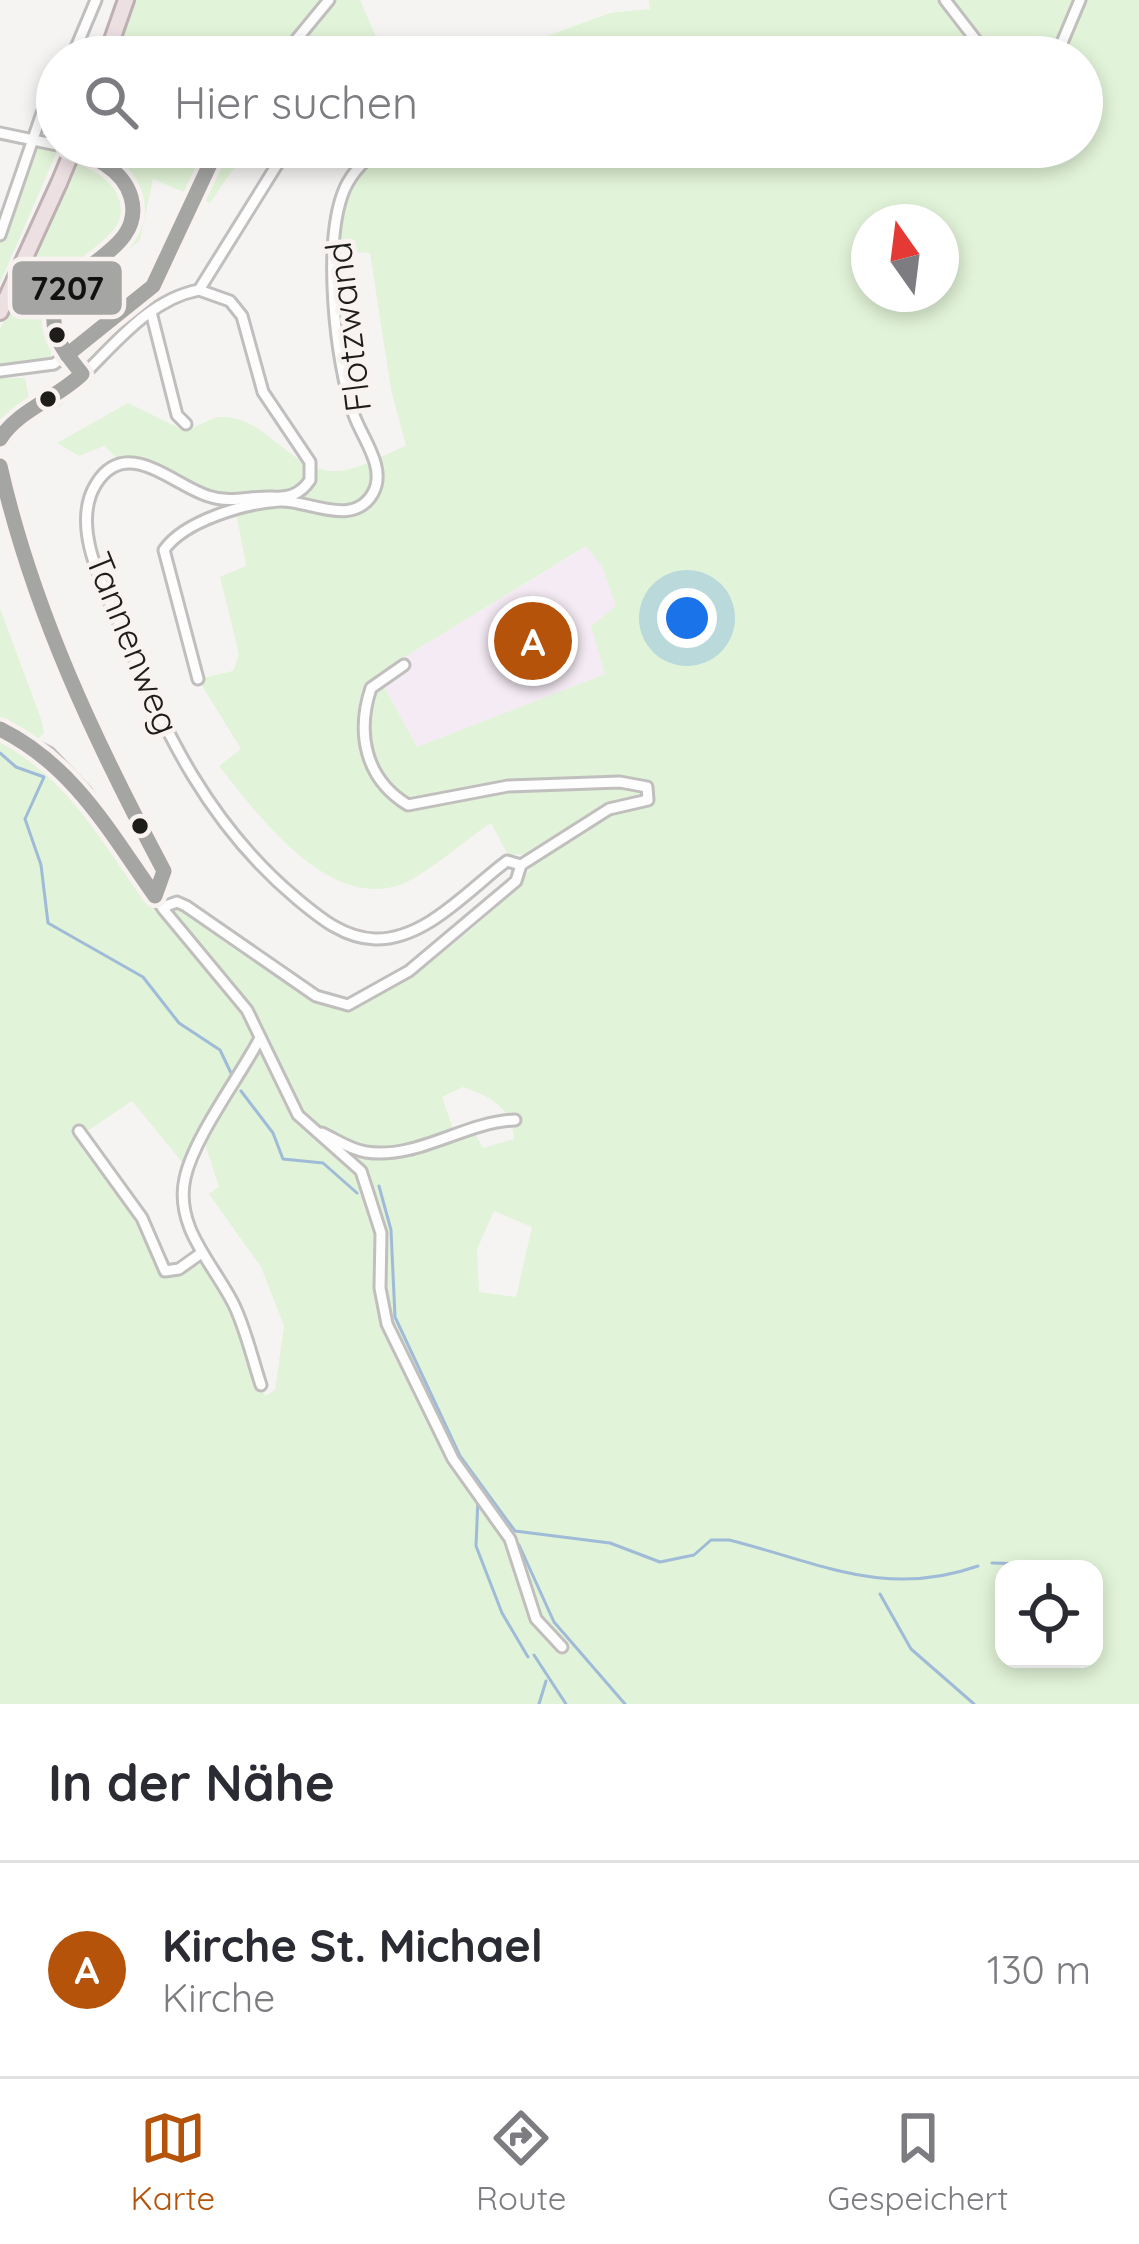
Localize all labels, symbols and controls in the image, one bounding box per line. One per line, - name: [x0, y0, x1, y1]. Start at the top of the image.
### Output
- search box: [36, 36, 1103, 168]
- icon: search: [78, 69, 144, 135]
- text: Hier suchen: [174, 74, 418, 130]
- north arrow: [851, 204, 959, 312]
- street label: Flotzwand: [315, 239, 380, 415]
- line badge: 7207: [10, 259, 124, 317]
- text: 7207: [30, 267, 104, 308]
- unlabelled marker: [46, 324, 68, 346]
- unlabelled marker: [37, 388, 59, 410]
- street label: Tannenweg: [77, 545, 190, 740]
- your location: [657, 588, 717, 648]
- pin: A: [494, 596, 572, 686]
- unlabelled marker: [129, 815, 151, 837]
- map controls: [995, 1560, 1103, 1668]
- button: locate: [995, 1560, 1103, 1668]
- text: In der Nähe: [48, 1750, 335, 1814]
- text: Kirche St. Michael: [162, 1917, 543, 1973]
- text: A: [75, 1945, 99, 1994]
- text: 130 m: [987, 1945, 1091, 1994]
- text: Kirche: [162, 1973, 275, 2022]
- tab: Karte: [130, 2105, 215, 2218]
- tab: Route: [476, 2105, 566, 2218]
- tab: Gespeichert: [827, 2105, 1009, 2218]

